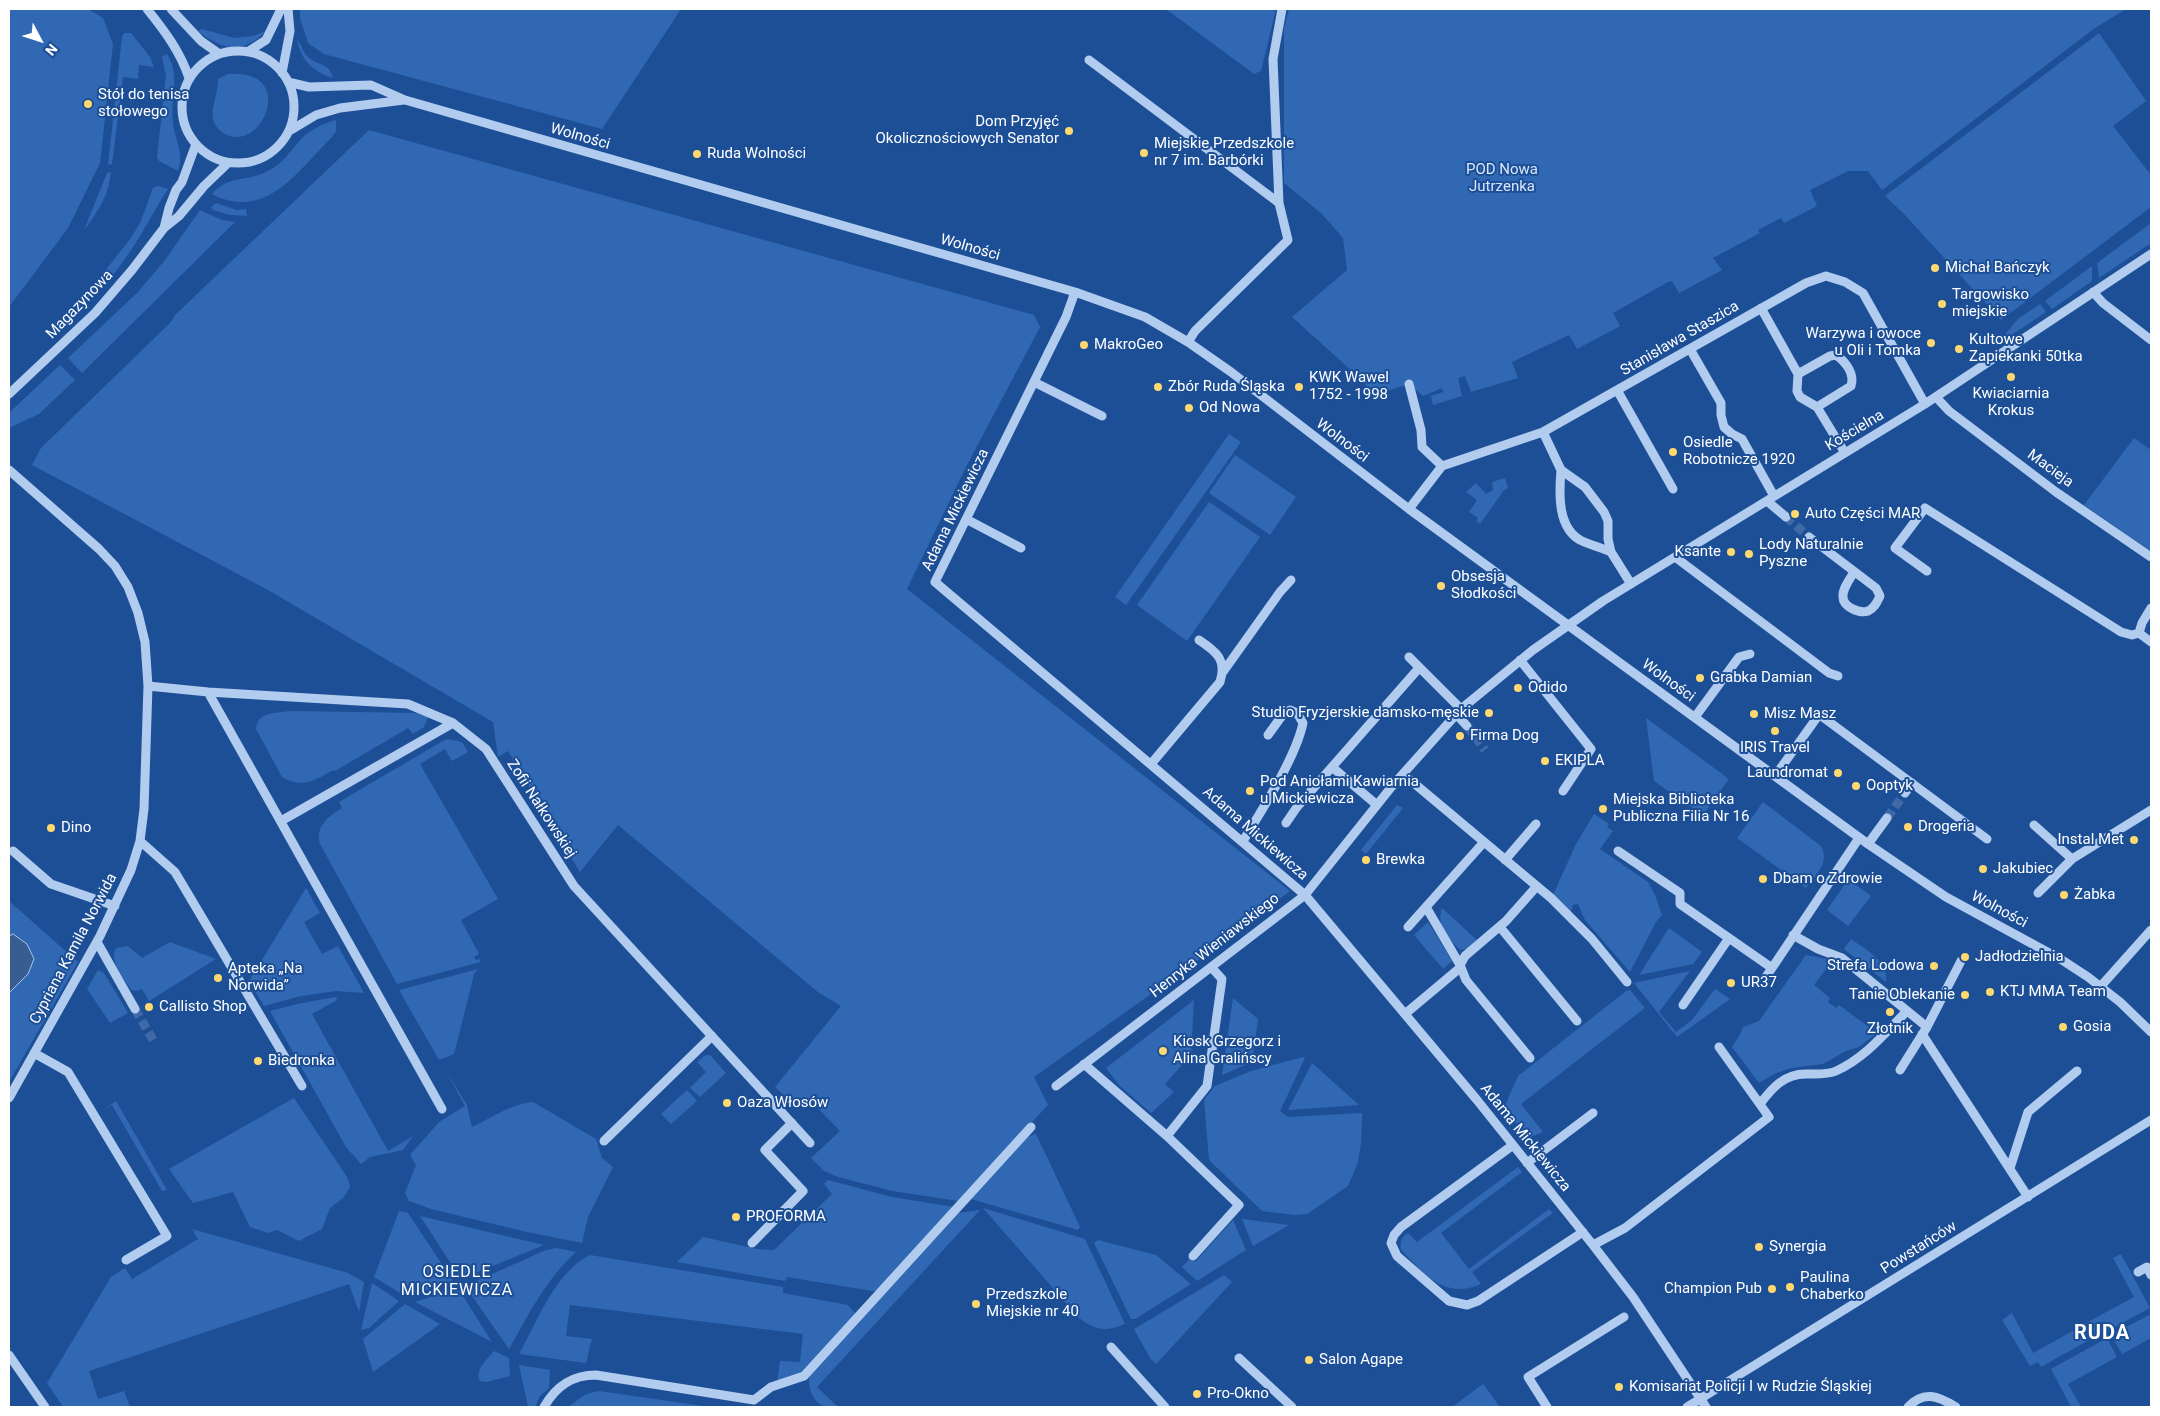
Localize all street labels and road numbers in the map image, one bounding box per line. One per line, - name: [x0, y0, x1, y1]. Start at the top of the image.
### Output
- street label: Wolności: [548, 120, 612, 154]
- street label: Wolności: [938, 231, 1002, 265]
- street label: Magazynowa: [43, 267, 117, 343]
- street label: Stanisława Staszica: [1618, 298, 1742, 380]
- street label: Kościelna: [1822, 407, 1888, 455]
- street label: Wolności: [1312, 415, 1372, 467]
- street label: Adama Mickiewicza: [919, 446, 993, 574]
- street label: Macieja: [2023, 446, 2077, 492]
- street label: Wolności: [1638, 656, 1698, 706]
- street label: Zofii Nałkowskiej: [502, 756, 580, 862]
- street label: Adama Mickiewicza: [1199, 783, 1311, 885]
- street label: Cypriana Kamila Norwida: [27, 871, 121, 1027]
- street label: Wolności: [1968, 888, 2030, 932]
- street label: Henryka Wieniawskiego: [1147, 890, 1283, 1002]
- street label: Adama Mickiewicza: [1476, 1080, 1574, 1196]
- street label: Powstańców: [1878, 1218, 1960, 1278]

